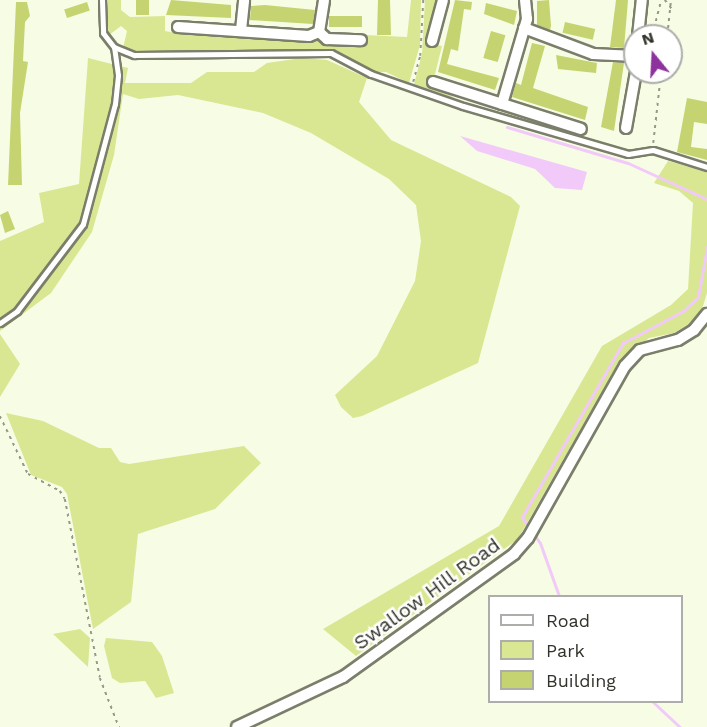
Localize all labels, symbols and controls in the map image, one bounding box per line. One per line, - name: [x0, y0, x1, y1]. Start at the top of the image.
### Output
- north arrow: [623, 24, 683, 84]
- text: N: [639, 27, 656, 49]
- street label: Swallow Hill Road: [349, 533, 505, 655]
- legend: [488, 595, 683, 703]
- text: Road: [546, 610, 590, 631]
- text: Park: [546, 640, 585, 661]
- text: Building: [546, 670, 616, 691]

